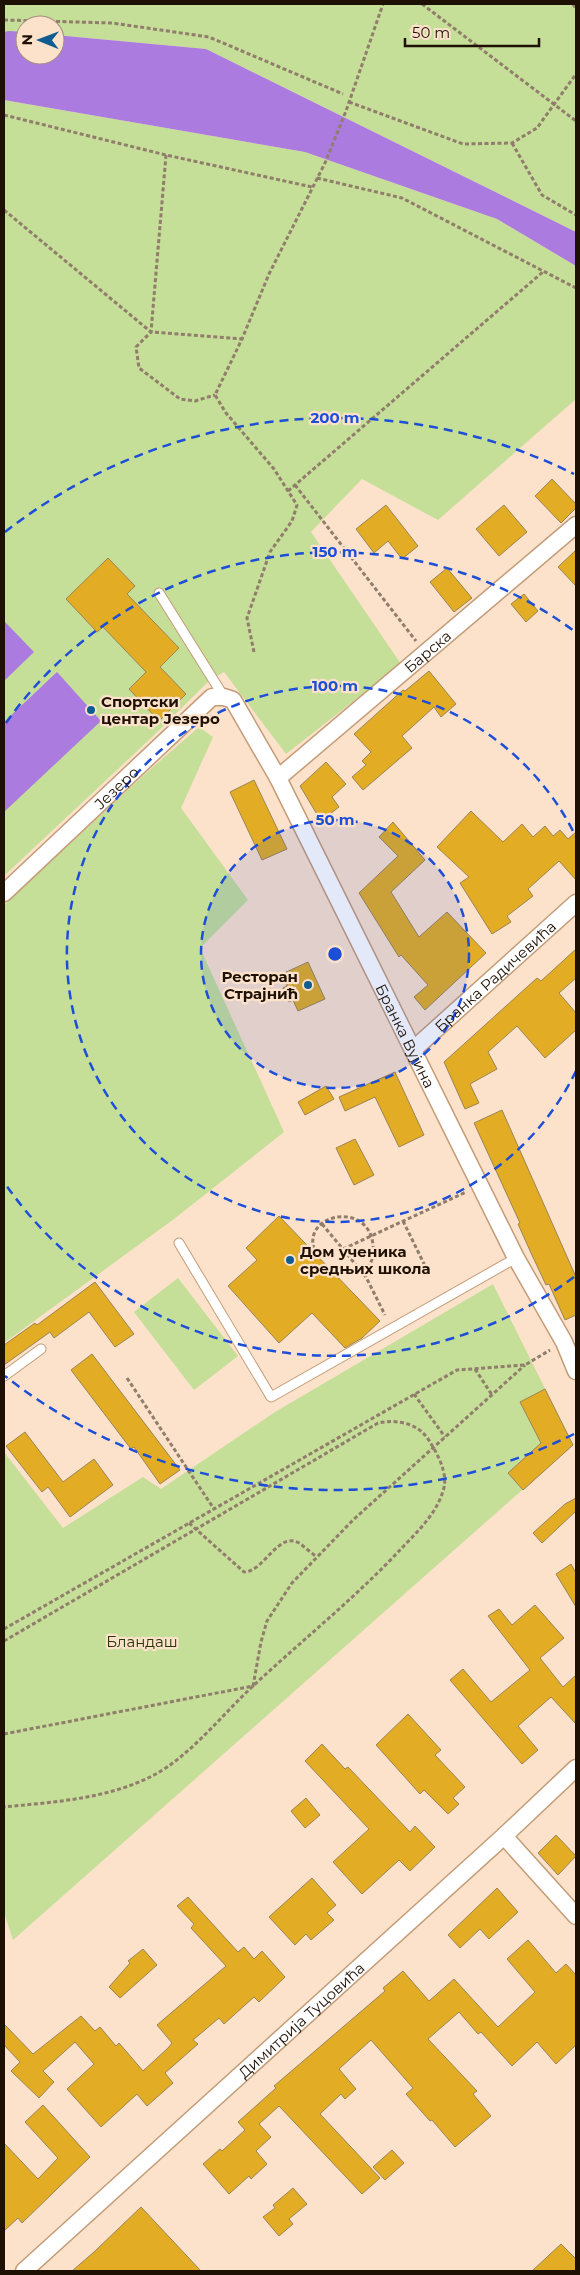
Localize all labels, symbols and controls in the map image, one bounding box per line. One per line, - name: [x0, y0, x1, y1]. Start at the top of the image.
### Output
- north arrow: [15, 15, 65, 65]
- scale bar: [405, 15, 539, 47]
- text: 50 m: [412, 23, 450, 42]
- text: N: [18, 34, 36, 46]
- text: 200 m: [310, 408, 360, 427]
- text: 150 m: [313, 542, 357, 561]
- street label: Барска: [400, 626, 455, 676]
- text: 100 m: [312, 676, 358, 695]
- place label: Спортски центар Језеро: [101, 692, 220, 728]
- marker: Спортски центар Језеро: [85, 704, 97, 716]
- street label: Језеро: [90, 762, 142, 813]
- text: 50 m: [315, 810, 355, 829]
- street label: Бранка Радичевића: [430, 916, 560, 1036]
- centre of rings: [326, 945, 344, 963]
- place label: Ресторан Страјнић: [222, 967, 298, 1003]
- marker: Ресторан Страјнић: [302, 979, 314, 991]
- street label: Бранка Вујина: [372, 980, 440, 1091]
- place label: Дом ученика средњих школа: [300, 1242, 430, 1278]
- marker: Дом ученика средњих школа: [284, 1254, 296, 1266]
- park label: Бландаш: [106, 1632, 178, 1651]
- street label: Димитрија Туцовића: [234, 1958, 368, 2082]

